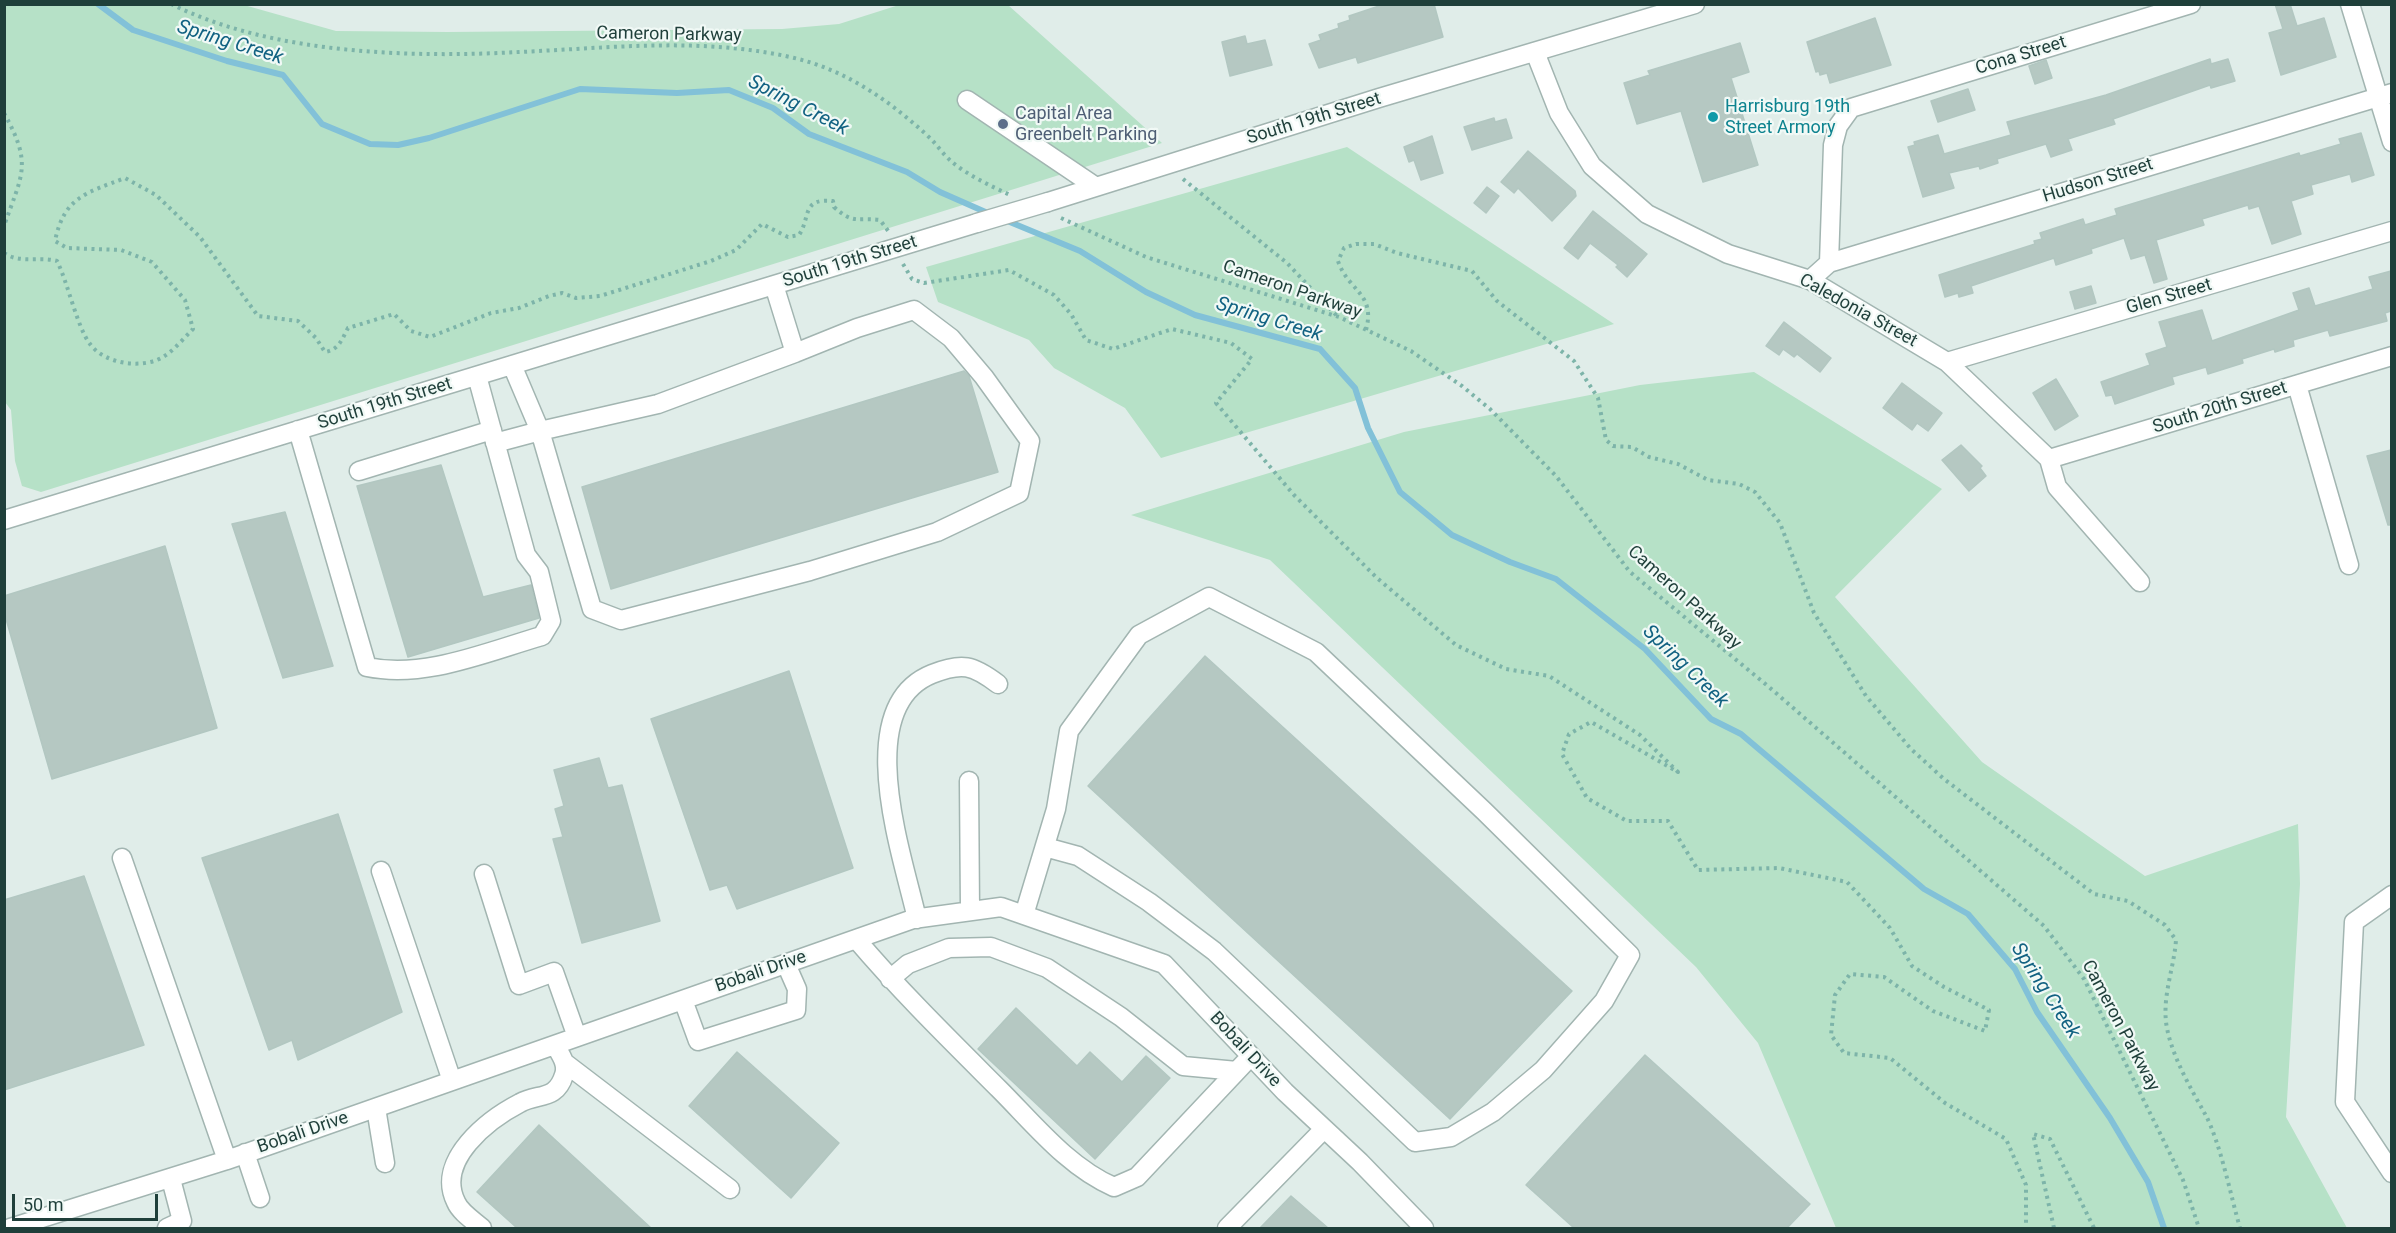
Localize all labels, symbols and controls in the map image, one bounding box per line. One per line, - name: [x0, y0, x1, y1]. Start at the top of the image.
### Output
- water label: Spring Creek: [174, 15, 286, 71]
- street label: Cameron Parkway: [596, 23, 742, 47]
- street label: Cona Street: [1973, 32, 2069, 80]
- water label: Spring Creek: [744, 70, 852, 142]
- street label: South 19th Street: [1244, 88, 1384, 150]
- place label: Harrisburg 19th Street Armory: [1725, 96, 1850, 138]
- place label: Capital Area Greenbelt Parking: [1015, 103, 1157, 146]
- marker: Harrisburg 19th Street Armory: [1706, 110, 1720, 124]
- marker: Capital Area Greenbelt Parking: [996, 117, 1010, 131]
- street label: Hudson Street: [2040, 154, 2156, 208]
- street label: South 19th Street: [780, 231, 920, 293]
- street label: Cameron Parkway: [1220, 256, 1364, 324]
- street label: Caledonia Street: [1795, 270, 1921, 352]
- street label: Glen Street: [2124, 274, 2214, 320]
- water label: Spring Creek: [1213, 292, 1325, 348]
- street label: South 19th Street: [315, 373, 455, 435]
- street label: South 20th Street: [2150, 377, 2290, 439]
- street label: Cameron Parkway: [1623, 541, 1745, 655]
- water label: Spring Creek: [1637, 620, 1733, 714]
- water label: Spring Creek: [2005, 938, 2085, 1044]
- street label: Bobali Drive: [713, 946, 809, 998]
- street label: Cameron Parkway: [2076, 957, 2164, 1095]
- street label: Bobali Drive: [1205, 1008, 1285, 1092]
- street label: Bobali Drive: [255, 1107, 351, 1159]
- scale bar: [15, 1182, 160, 1220]
- text: 50 m: [23, 1194, 63, 1215]

